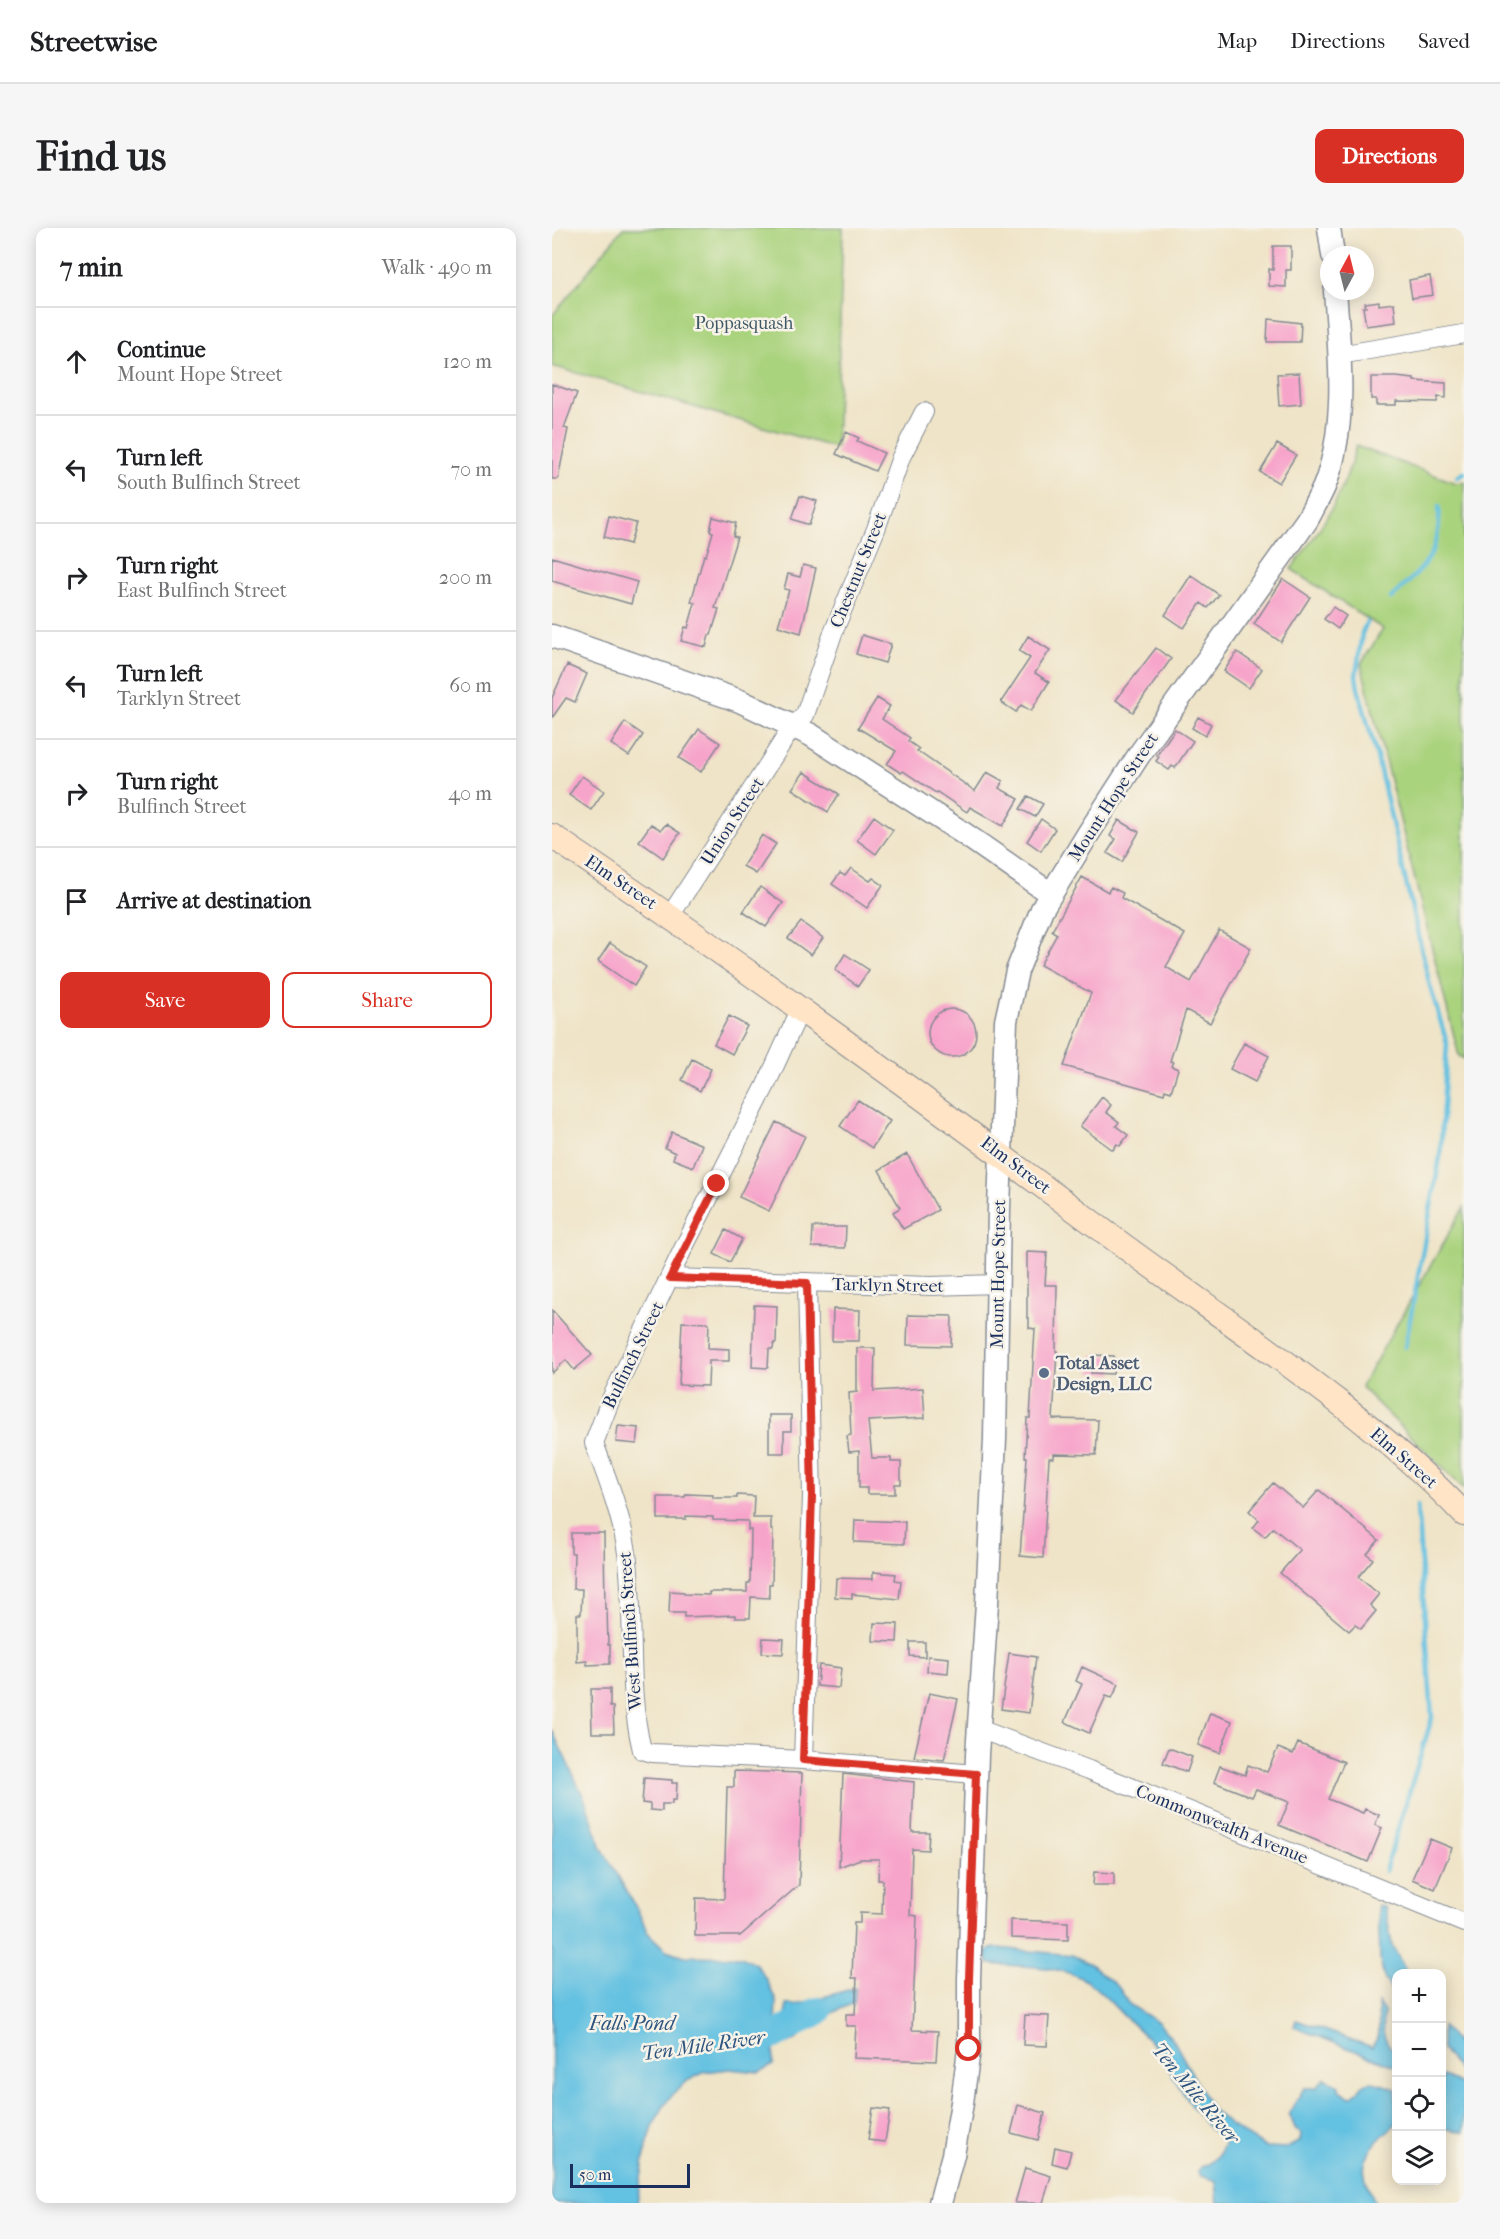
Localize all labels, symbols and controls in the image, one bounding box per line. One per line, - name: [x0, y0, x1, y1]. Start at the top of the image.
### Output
- text: Streetwise: [30, 25, 157, 58]
- text: Map: [1217, 29, 1257, 53]
- text: Directions: [1290, 29, 1385, 53]
- text: Saved: [1418, 29, 1470, 53]
- button: Directions: [1315, 129, 1464, 183]
- text: Find us: [36, 132, 166, 181]
- north arrow: [1320, 246, 1374, 300]
- text: 7 min: [60, 252, 123, 283]
- text: Walk · 490 m: [382, 256, 492, 279]
- park label: Poppasquash: [695, 313, 793, 334]
- text: Continue: [117, 337, 206, 363]
- icon: ahead: [60, 345, 93, 378]
- text: 120 m: [443, 350, 492, 373]
- text: Mount Hope Street: [117, 363, 283, 386]
- text: Turn left: [117, 445, 203, 471]
- icon: left: [60, 453, 93, 486]
- text: 70 m: [450, 458, 492, 481]
- text: South Bulfinch Street: [117, 471, 301, 494]
- street label: Chestnut Street: [826, 509, 891, 631]
- text: Turn right: [117, 553, 218, 579]
- icon: right: [60, 561, 93, 594]
- text: 200 m: [439, 566, 492, 589]
- text: East Bulfinch Street: [117, 579, 287, 602]
- text: Turn left: [117, 661, 203, 687]
- icon: left: [60, 669, 93, 702]
- text: 60 m: [449, 674, 492, 697]
- text: Tarklyn Street: [117, 687, 241, 710]
- street label: Mount Hope Street: [1064, 729, 1163, 866]
- text: Turn right: [117, 769, 218, 795]
- street label: Union Street: [696, 773, 769, 869]
- icon: right: [60, 777, 93, 810]
- text: 40 m: [448, 782, 492, 805]
- text: Bulfinch Street: [117, 795, 247, 818]
- street label: Elm Street: [581, 851, 661, 914]
- icon: arrive: [60, 885, 93, 918]
- text: Arrive at destination: [117, 888, 311, 914]
- button: Save: [60, 972, 270, 1028]
- button: Share: [282, 972, 492, 1028]
- street label: Elm Street: [977, 1132, 1055, 1199]
- route end: [703, 1170, 729, 1196]
- street label: Mount Hope Street: [987, 1199, 1010, 1349]
- street label: Tarklyn Street: [832, 1274, 945, 1297]
- street label: Bulfinch Street: [598, 1298, 669, 1412]
- place label: Total Asset Design, LLC: [1055, 1353, 1152, 1395]
- marker: Total Asset Design, LLC: [1037, 1366, 1051, 1380]
- street label: Elm Street: [1366, 1423, 1442, 1494]
- street label: West Bulfinch Street: [614, 1550, 647, 1712]
- street label: Commonwealth Avenue: [1133, 1780, 1311, 1869]
- map controls: [1392, 1969, 1446, 2185]
- button: +: [1392, 1969, 1446, 2023]
- water label: Falls Pond: [588, 2012, 678, 2035]
- button: −: [1392, 2023, 1446, 2077]
- water label: Ten Mile River: [640, 2025, 768, 2066]
- route start: [955, 2035, 981, 2061]
- water label: Ten Mile River: [1147, 2038, 1246, 2150]
- button: locate: [1392, 2077, 1446, 2131]
- button: layers: [1392, 2131, 1446, 2185]
- scale bar: [570, 2161, 690, 2188]
- text: 50 m: [579, 2165, 611, 2184]

